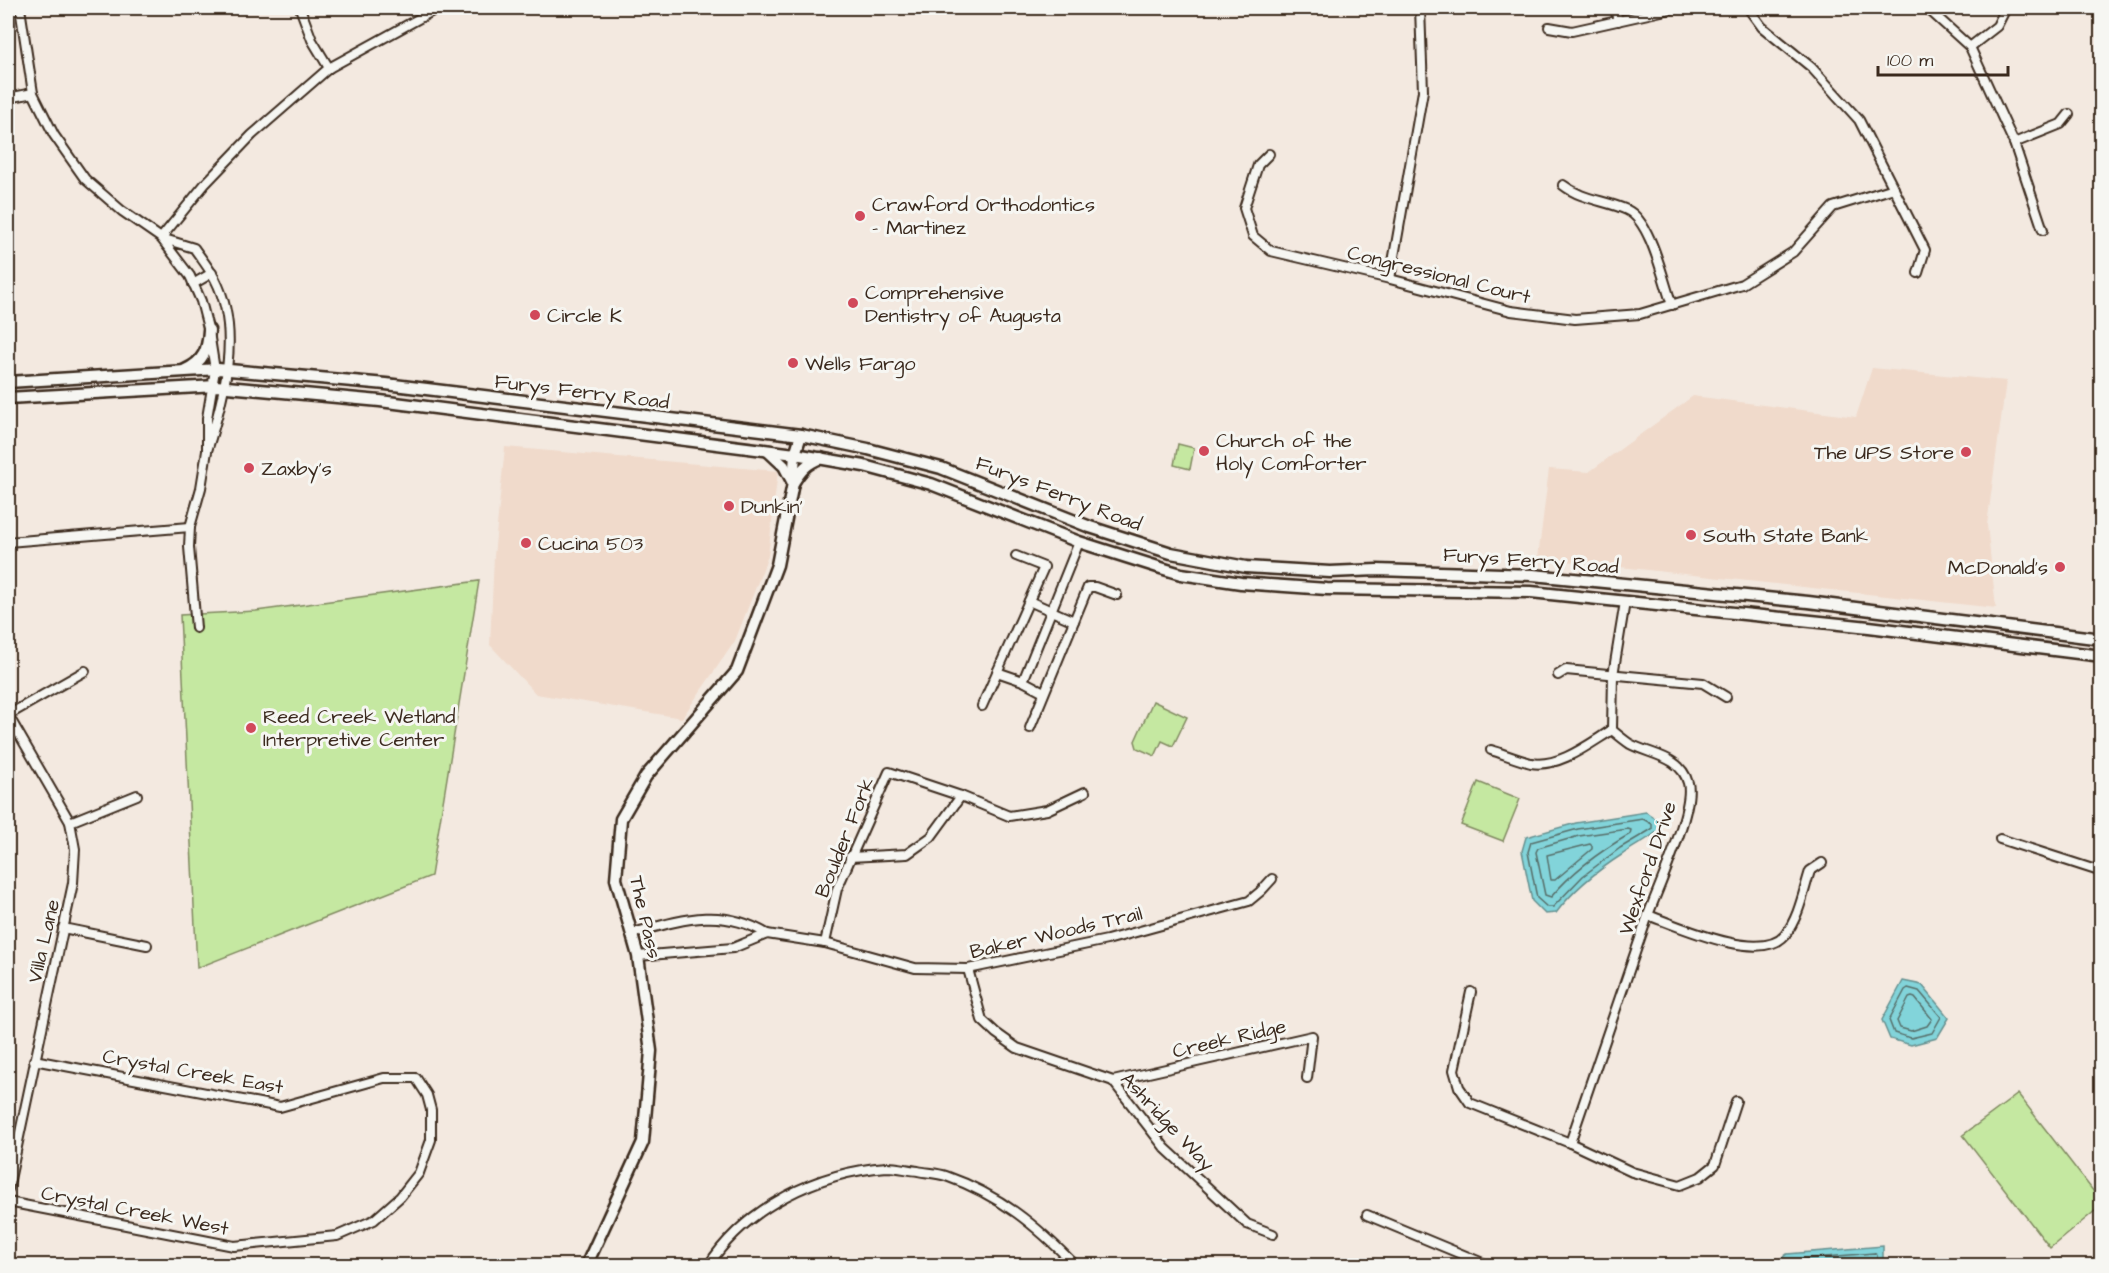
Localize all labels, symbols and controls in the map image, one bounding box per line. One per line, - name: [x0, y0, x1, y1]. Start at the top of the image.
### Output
- scale bar: [1878, 39, 2008, 77]
- text: 100 m: [1887, 48, 1933, 73]
- place label: Crawford Orthodontics - Martinez: [872, 191, 1095, 242]
- marker: Crawford Orthodontics - Martinez: [853, 209, 867, 223]
- street label: Congressional Court: [1344, 239, 1533, 312]
- place label: Comprehensive Dentistry of Augusta: [865, 279, 1061, 331]
- marker: Comprehensive Dentistry of Augusta: [846, 296, 860, 310]
- place label: Circle K: [547, 302, 622, 330]
- marker: Circle K: [528, 308, 542, 322]
- place label: Wells Fargo: [805, 350, 916, 379]
- marker: Wells Fargo: [786, 356, 800, 370]
- street label: Furys Ferry Road: [493, 367, 671, 418]
- place label: Church of the Holy Comforter: [1216, 427, 1367, 479]
- place label: The UPS Store: [1814, 439, 1954, 467]
- marker: Church of the Holy Comforter: [1197, 444, 1211, 458]
- marker: The UPS Store: [1959, 445, 1973, 459]
- street label: Furys Ferry Road: [971, 449, 1146, 539]
- place label: Zaxby's: [261, 455, 332, 484]
- marker: Zaxby's: [242, 461, 256, 475]
- place label: Dunkin': [741, 493, 803, 521]
- marker: Dunkin': [722, 499, 736, 513]
- place label: South State Bank: [1703, 522, 1868, 550]
- marker: South State Bank: [1684, 528, 1698, 542]
- place label: Cucina 503: [538, 530, 643, 558]
- marker: Cucina 503: [519, 536, 533, 550]
- street label: Furys Ferry Road: [1442, 541, 1620, 582]
- place label: McDonald's: [1948, 554, 2048, 582]
- marker: McDonald's: [2053, 560, 2067, 574]
- place label: Reed Creek Wetland Interpretive Center: [263, 703, 456, 754]
- marker: Reed Creek Wetland Interpretive Center: [244, 721, 258, 735]
- street label: Boulder Fork: [808, 773, 882, 902]
- street label: Wexford Drive: [1612, 798, 1684, 939]
- street label: The Pass: [622, 873, 668, 961]
- street label: Villa Lane: [21, 897, 67, 986]
- street label: Baker Woods Trail: [967, 900, 1145, 966]
- street label: Creek Ridge: [1170, 1012, 1289, 1067]
- street label: Crystal Creek East: [100, 1042, 285, 1103]
- street label: Ashridge Way: [1113, 1066, 1221, 1178]
- street label: Crystal Creek West: [38, 1179, 231, 1244]

